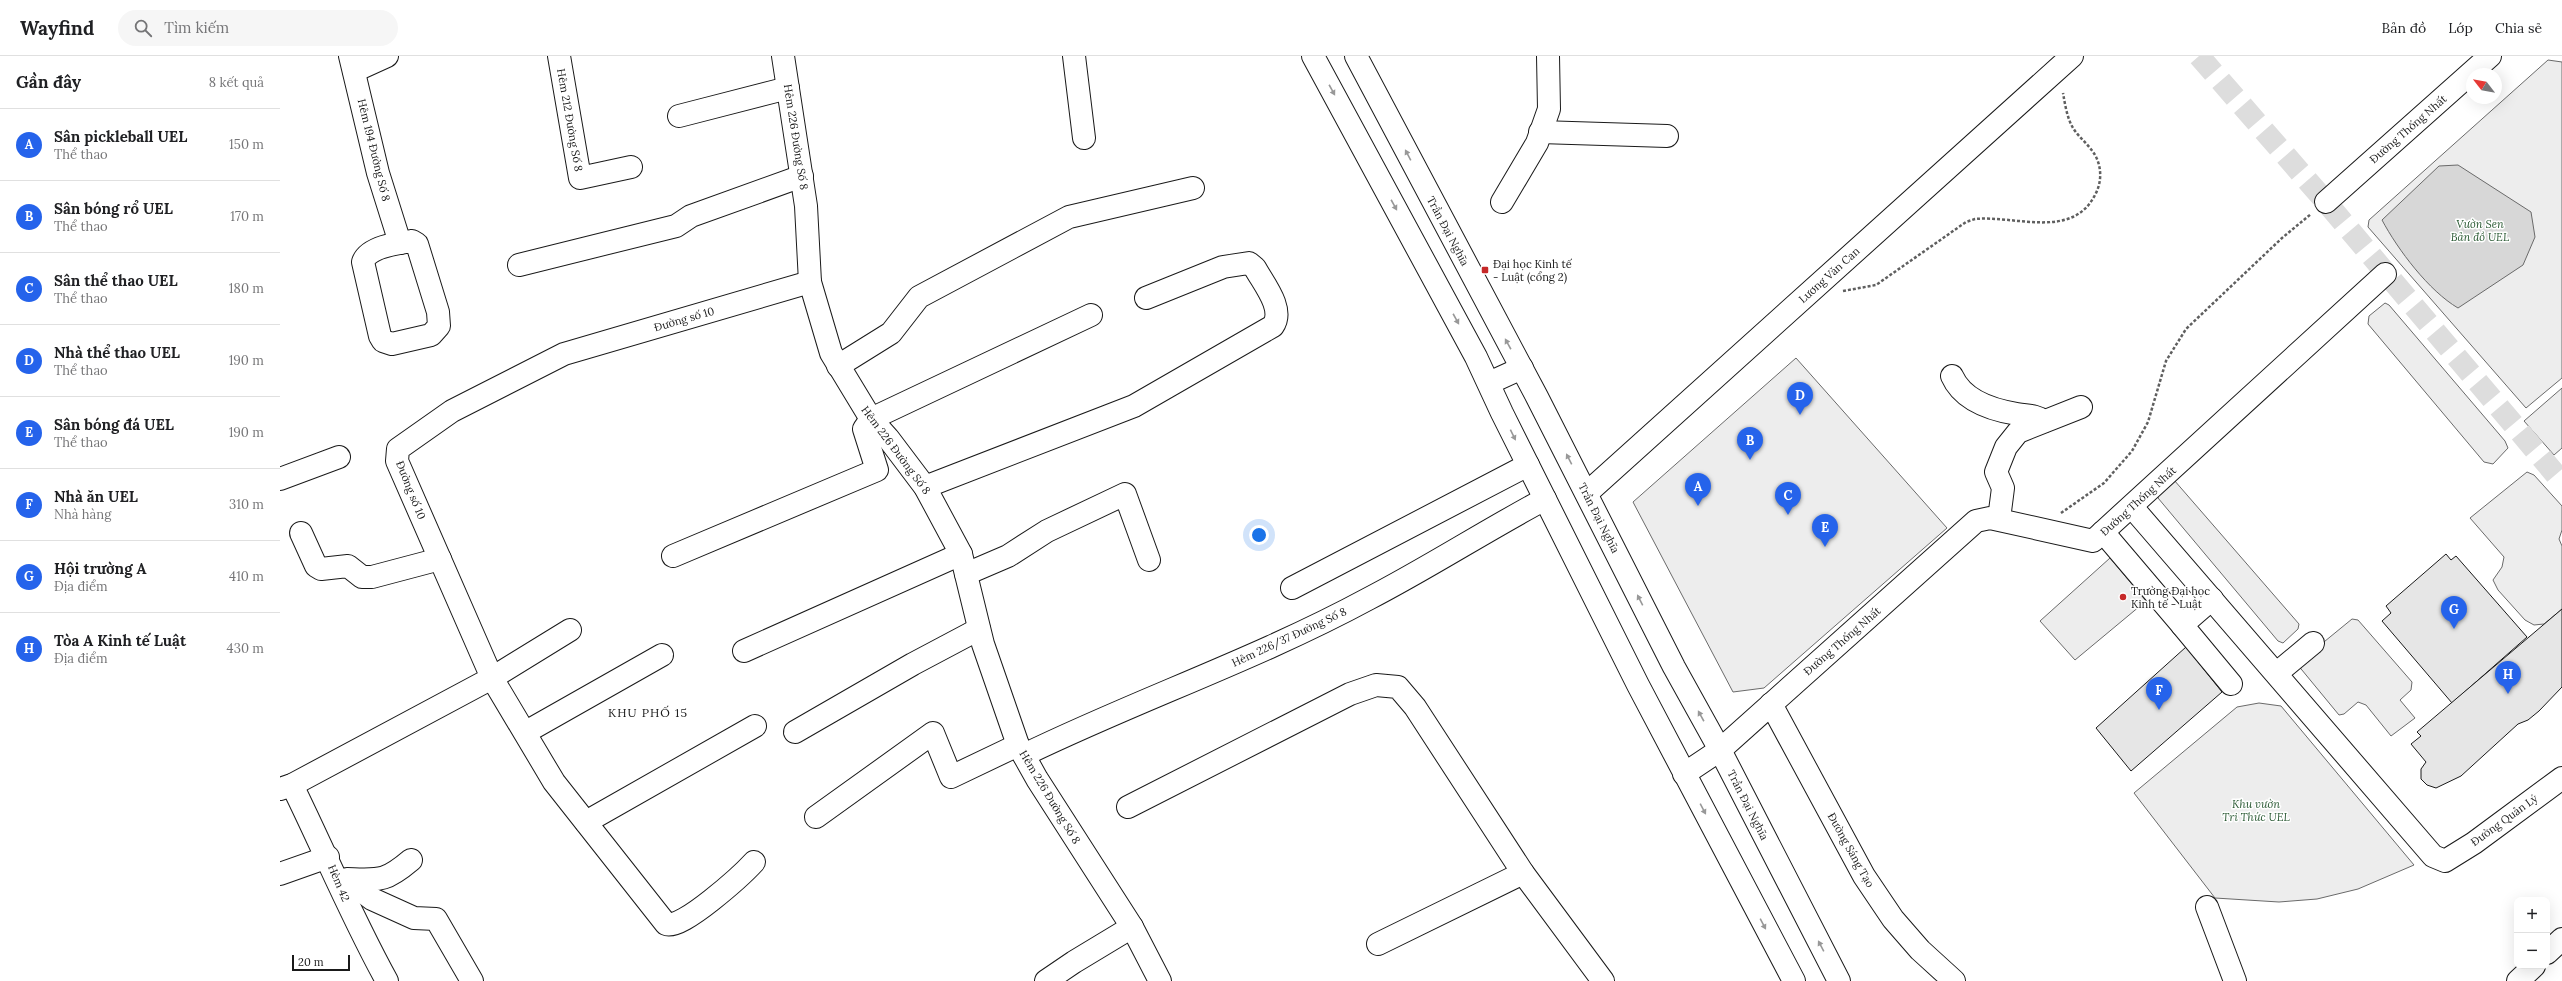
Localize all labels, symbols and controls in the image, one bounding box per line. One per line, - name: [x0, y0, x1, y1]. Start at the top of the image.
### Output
- search box: [118, 10, 398, 46]
- text: Wayfind: [20, 16, 94, 40]
- icon: search: [132, 17, 154, 39]
- text: Tìm kiếm: [164, 18, 229, 37]
- text: Bản đồ: [2382, 19, 2426, 37]
- text: Lớp: [2448, 19, 2473, 37]
- text: Chia sẻ: [2495, 19, 2542, 37]
- street label: Hẻm 212 Đường Số 8: [554, 67, 586, 173]
- north arrow: [2466, 68, 2502, 104]
- text: Gần đây: [16, 71, 81, 93]
- text: 8 kết quả: [209, 74, 264, 91]
- street label: Hẻm 226 Đường Số 8: [781, 83, 811, 191]
- one-way arrow: [1328, 84, 1335, 96]
- street label: Đường Thống Nhất: [2367, 91, 2450, 166]
- street label: Hẻm 194 Đường Số 8: [354, 97, 394, 203]
- text: Sân pickleball UEL: [54, 127, 187, 146]
- text: A: [25, 136, 33, 153]
- text: 150 m: [229, 136, 264, 153]
- text: Thể thao: [54, 146, 108, 163]
- one-way arrow: [1404, 149, 1411, 160]
- street label: Trần Đại Nghĩa: [1424, 194, 1472, 268]
- text: Sân bóng rổ UEL: [54, 199, 173, 218]
- one-way arrow: [1390, 199, 1397, 210]
- text: B: [25, 208, 33, 225]
- text: 170 m: [230, 208, 264, 225]
- park label: Vườn Sen Bản đồ UEL: [2451, 217, 2510, 244]
- text: Thể thao: [54, 218, 108, 235]
- street label: Lương Văn Can: [1796, 244, 1863, 306]
- place label: Đại học Kinh tế - Luật (cổng 2): [1493, 257, 1573, 285]
- marker: Đại học Kinh tế - Luật (cổng 2): [1480, 265, 1490, 275]
- text: Sân thể thao UEL: [54, 271, 178, 290]
- text: C: [25, 280, 33, 297]
- text: 180 m: [229, 280, 264, 297]
- text: Thể thao: [54, 290, 108, 307]
- street label: Đường số 10: [652, 304, 716, 334]
- one-way arrow: [1452, 313, 1459, 325]
- one-way arrow: [1504, 338, 1511, 350]
- text: Nhà thể thao UEL: [54, 343, 180, 362]
- text: D: [24, 352, 34, 369]
- text: 190 m: [229, 352, 264, 369]
- text: Thể thao: [54, 362, 108, 379]
- pin: D: [1787, 382, 1813, 415]
- street label: Hẻm 226 Đường Số 8: [858, 403, 934, 497]
- text: Sân bóng đá UEL: [54, 415, 174, 434]
- text: E: [25, 424, 33, 441]
- text: 190 m: [229, 424, 264, 441]
- pin: B: [1737, 427, 1763, 460]
- one-way arrow: [1510, 430, 1516, 441]
- text: Thể thao: [54, 434, 108, 451]
- one-way arrow: [1566, 453, 1572, 464]
- street label: Đường số 10: [393, 459, 429, 522]
- street label: Đường Thống Nhất: [2097, 463, 2179, 539]
- pin: A: [1685, 473, 1711, 506]
- street label: Trần Đại Nghĩa: [1575, 481, 1623, 556]
- pin: C: [1775, 482, 1801, 515]
- text: Nhà ăn UEL: [54, 487, 138, 506]
- text: F: [25, 496, 33, 513]
- text: 310 m: [229, 496, 264, 513]
- text: Nhà hàng: [54, 506, 111, 523]
- pin: E: [1812, 514, 1838, 547]
- your location: [1249, 525, 1269, 545]
- text: Hội trường A: [54, 559, 147, 578]
- text: G: [24, 568, 34, 585]
- text: 410 m: [229, 568, 264, 585]
- text: Địa điểm: [54, 578, 108, 595]
- place label: Trường Đại học Kinh tế - Luật: [2131, 584, 2210, 611]
- marker: Trường Đại học Kinh tế - Luật: [2118, 592, 2128, 602]
- one-way arrow: [1637, 595, 1644, 606]
- pin: G: [2441, 596, 2467, 629]
- street label: Đường Thống Nhất: [1801, 603, 1884, 678]
- street label: Hẻm 226/37 Đường Số 8: [1229, 604, 1349, 671]
- text: Tòa A Kinh tế Luật: [54, 631, 186, 650]
- text: H: [24, 640, 34, 657]
- text: 430 m: [227, 640, 264, 657]
- text: Địa điểm: [54, 650, 108, 667]
- pin: H: [2495, 661, 2521, 694]
- pin: F: [2146, 677, 2172, 710]
- district label: KHU PHỐ 15: [608, 705, 688, 720]
- one-way arrow: [1697, 710, 1704, 721]
- street label: Hẻm 226 Đường Số 8: [1016, 748, 1084, 846]
- street label: Trần Đại Nghĩa: [1724, 768, 1772, 843]
- street label: Đường Quản Lý: [2468, 791, 2540, 849]
- park label: Khu vườn Tri Thức UEL: [2222, 797, 2290, 824]
- one-way arrow: [1699, 803, 1706, 815]
- street label: Đường Sáng Tạo: [1825, 810, 1877, 890]
- street label: Hèm 42: [325, 862, 353, 904]
- map controls: [2514, 897, 2550, 969]
- button: +: [2514, 897, 2550, 933]
- one-way arrow: [1760, 918, 1767, 929]
- button: −: [2514, 933, 2550, 969]
- one-way arrow: [1818, 941, 1825, 952]
- scale bar: [292, 953, 350, 972]
- text: 20 m: [298, 955, 323, 969]

